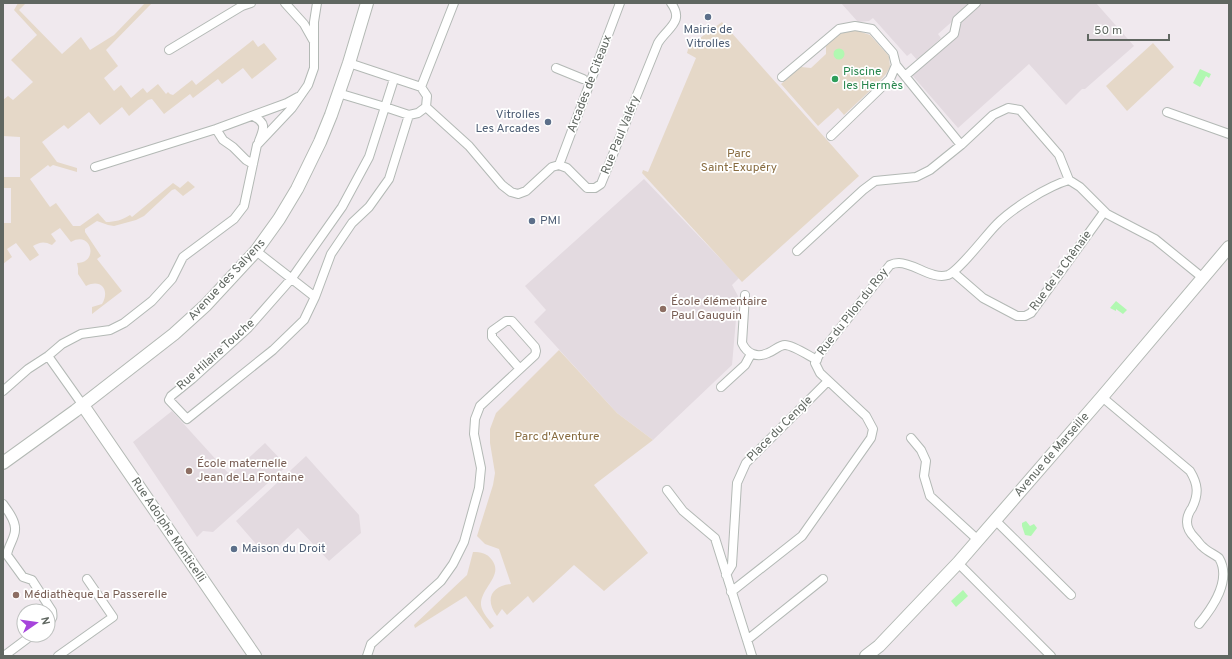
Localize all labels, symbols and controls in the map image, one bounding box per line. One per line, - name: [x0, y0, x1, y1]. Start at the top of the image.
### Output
- marker: Mairie de Vitrolles: [703, 12, 713, 22]
- scale bar: [1088, 16, 1169, 42]
- place label: Mairie de Vitrolles: [684, 22, 732, 52]
- text: 50 m: [1094, 23, 1122, 39]
- street label: Arcades de Citeaux: [564, 33, 616, 135]
- place label: Piscine les Hermès: [843, 64, 903, 94]
- marker: Piscine les Hermès: [830, 74, 840, 84]
- street label: Rue Paul Valéry: [598, 93, 644, 177]
- place label: Vitrolles Les Arcades: [475, 107, 540, 137]
- marker: Vitrolles Les Arcades: [543, 117, 553, 127]
- park label: Parc Saint-Exupéry: [701, 146, 777, 176]
- place label: PMI: [540, 213, 561, 229]
- marker: PMI: [527, 216, 537, 226]
- street label: Rue de la Chênaie: [1026, 227, 1096, 315]
- street label: Avenue des Salyens: [185, 236, 269, 324]
- street label: Rue du Pilon du Roy: [814, 265, 892, 359]
- place label: École élémentaire Paul Gauguin: [671, 294, 767, 324]
- marker: École élémentaire Paul Gauguin: [658, 304, 668, 314]
- street label: Rue Hilaire Touche: [174, 316, 258, 394]
- street label: Place du Cengle: [744, 393, 816, 465]
- street label: Avenue de Marseille: [1011, 409, 1093, 501]
- park label: Parc d'Aventure: [515, 429, 599, 445]
- place label: École maternelle Jean de La Fontaine: [197, 456, 304, 486]
- marker: École maternelle Jean de La Fontaine: [184, 466, 194, 476]
- street label: Rue Adolphe Monticelli: [127, 475, 209, 585]
- place label: Maison du Droit: [242, 541, 326, 557]
- marker: Maison du Droit: [229, 544, 239, 554]
- place label: Médiathèque La Passerelle: [24, 587, 167, 603]
- marker: Médiathèque La Passerelle: [11, 590, 21, 600]
- north arrow: [16, 603, 56, 643]
- text: N: [37, 616, 52, 626]

